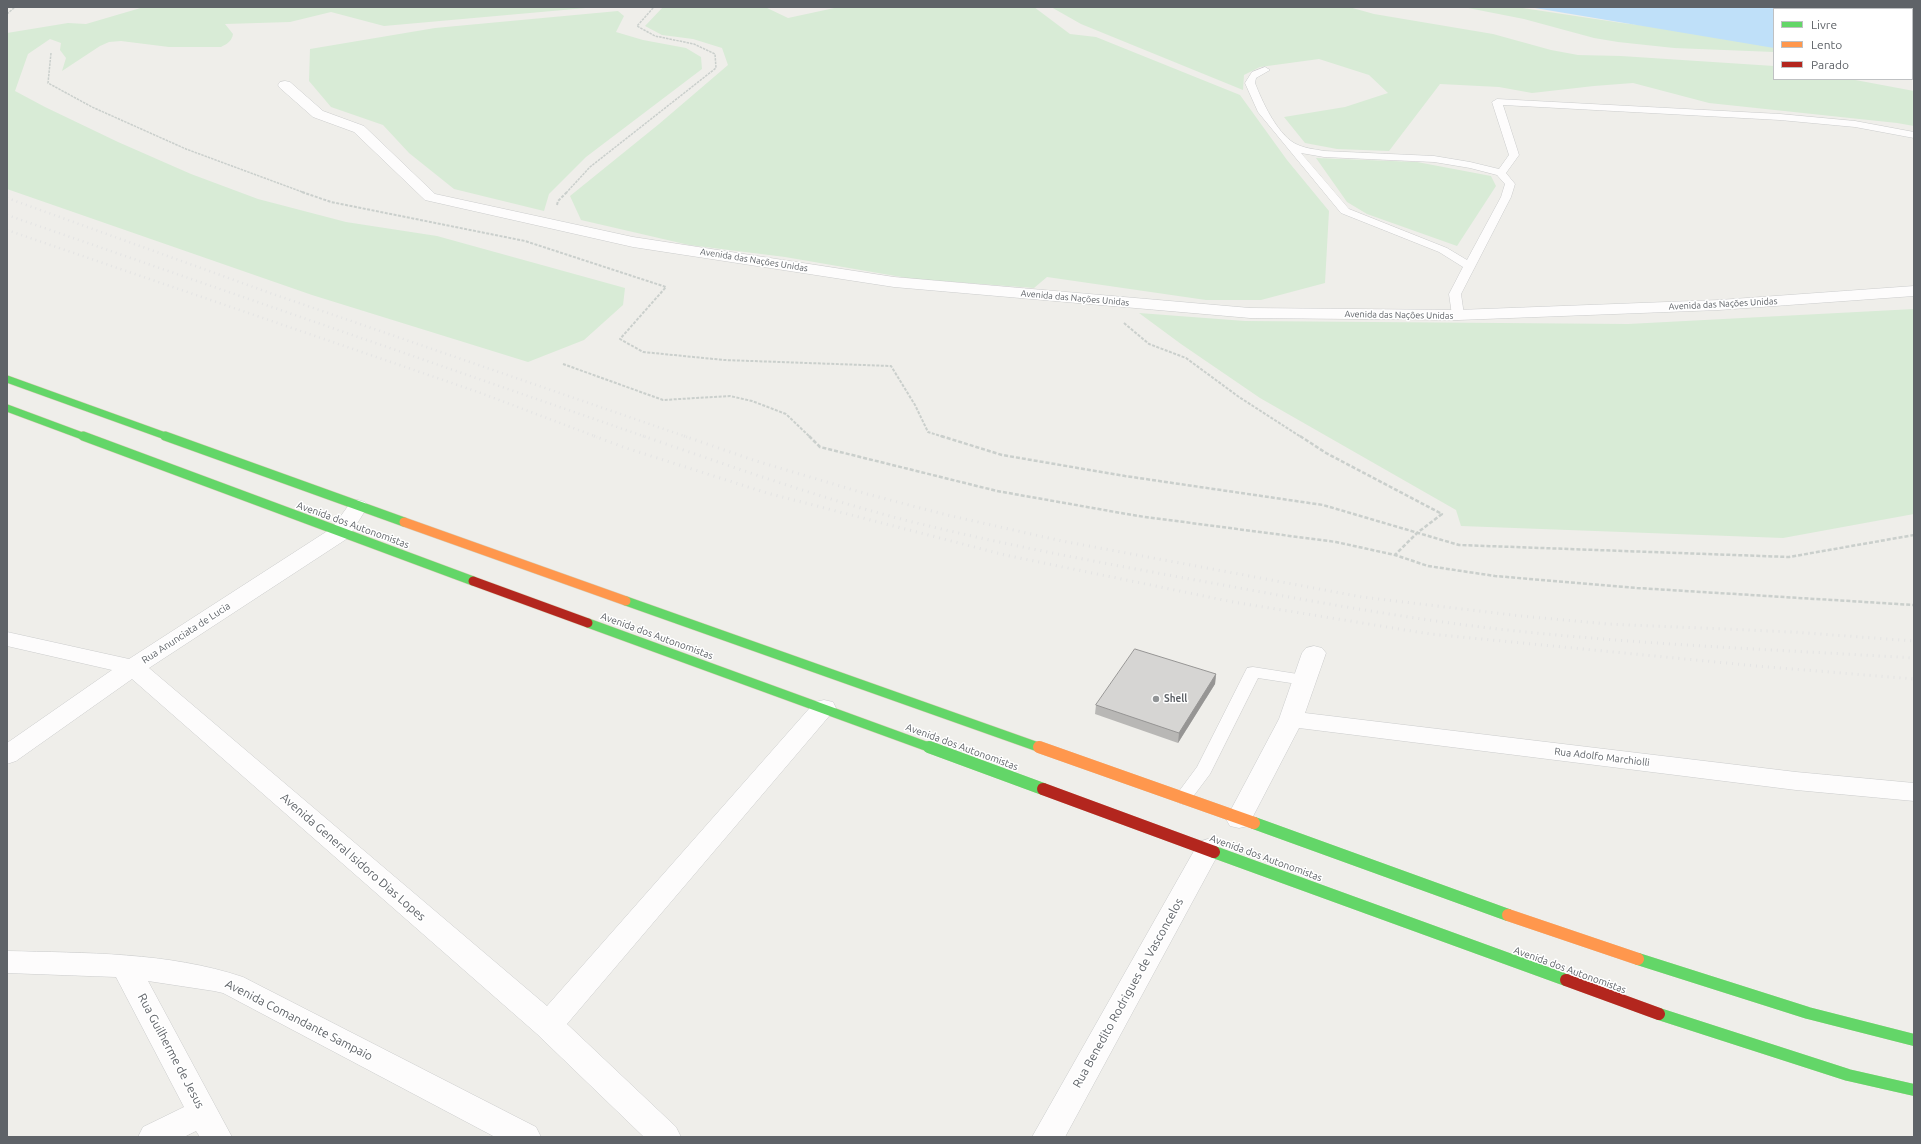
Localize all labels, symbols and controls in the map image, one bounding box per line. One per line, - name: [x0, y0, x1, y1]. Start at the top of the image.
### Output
- legend: [1773, 8, 1913, 80]
- text: Livre: [1811, 18, 1837, 31]
- text: Lento: [1811, 38, 1842, 51]
- text: Parado: [1811, 58, 1849, 71]
- street label: Avenida das Nações Unidas: [699, 246, 809, 274]
- street label: Avenida das Nações Unidas: [1020, 288, 1130, 308]
- street label: Avenida das Nações Unidas: [1668, 296, 1778, 312]
- street label: Avenida das Nações Unidas: [1344, 309, 1454, 321]
- street label: Avenida dos Autonomistas: [295, 499, 411, 551]
- street label: Rua Anunciata de Lucia: [139, 600, 233, 666]
- street label: Avenida dos Autonomistas: [599, 610, 715, 662]
- place label: Shell: [1164, 693, 1187, 705]
- marker: Shell: [1151, 694, 1161, 704]
- street label: Avenida dos Autonomistas: [904, 721, 1020, 773]
- street label: Rua Adolfo Marchiolli: [1554, 745, 1650, 769]
- street label: Avenida General Isidoro Dias Lopes: [278, 790, 428, 924]
- street label: Avenida dos Autonomistas: [1208, 832, 1324, 884]
- street label: Rua Benedito Rodrigues de Vasconcelos: [1070, 896, 1186, 1090]
- street label: Avenida dos Autonomistas: [1512, 944, 1628, 996]
- street label: Avenida Comandante Sampaio: [223, 976, 375, 1064]
- street label: Rua Guilherme de Jesus: [135, 991, 207, 1111]

